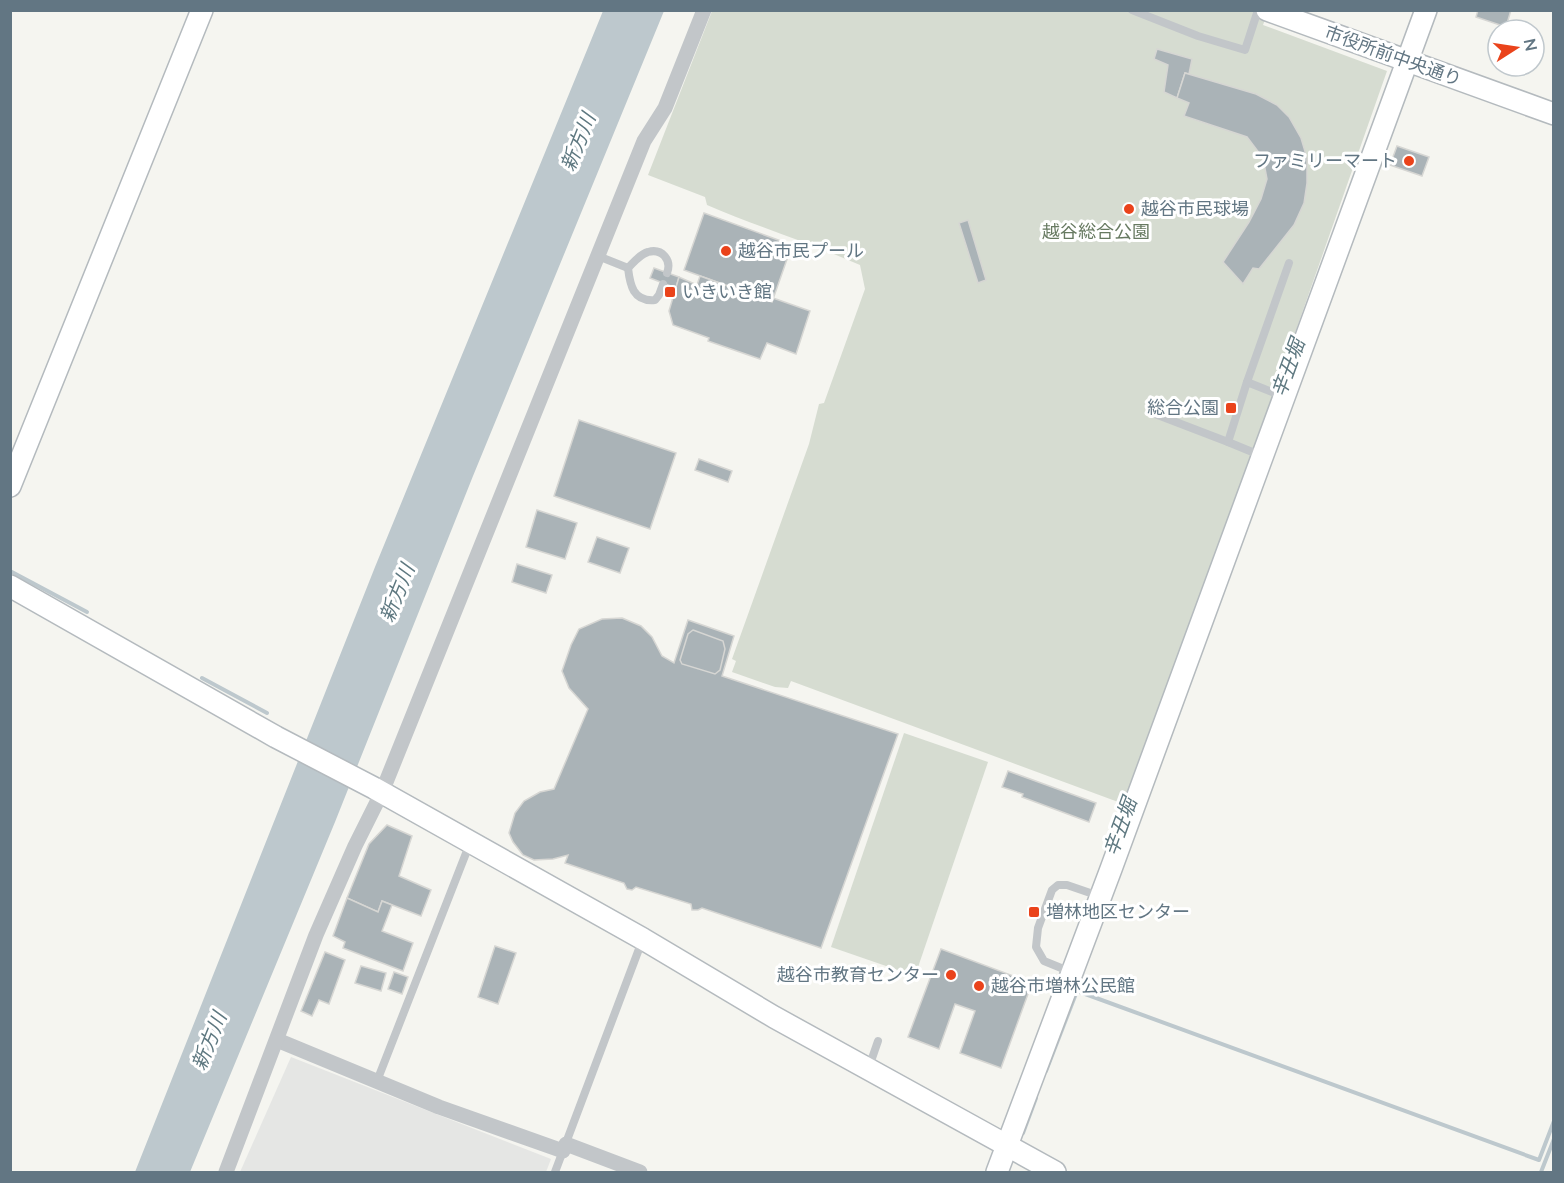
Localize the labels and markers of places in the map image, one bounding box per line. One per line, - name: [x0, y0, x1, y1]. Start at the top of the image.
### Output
- place label: ファミリーマート: [1253, 149, 1397, 171]
- marker: ファミリーマート: [1402, 154, 1416, 168]
- place label: 越谷市民球場: [1141, 197, 1249, 219]
- marker: 越谷市民球場: [1122, 202, 1136, 216]
- place label: 越谷市民プール: [738, 239, 864, 261]
- marker: 越谷市民プール: [719, 244, 733, 258]
- place label: いきいき館: [682, 280, 772, 302]
- marker: いきいき館: [663, 285, 677, 299]
- place label: 総合公園: [1147, 396, 1219, 418]
- marker: 総合公園: [1224, 401, 1238, 415]
- place label: 増林地区センター: [1046, 900, 1190, 922]
- marker: 増林地区センター: [1027, 905, 1041, 919]
- place label: 越谷市教育センター: [777, 963, 939, 985]
- marker: 越谷市教育センター: [944, 968, 958, 982]
- place label: 越谷市増林公民館: [991, 974, 1135, 996]
- marker: 越谷市増林公民館: [972, 979, 986, 993]

